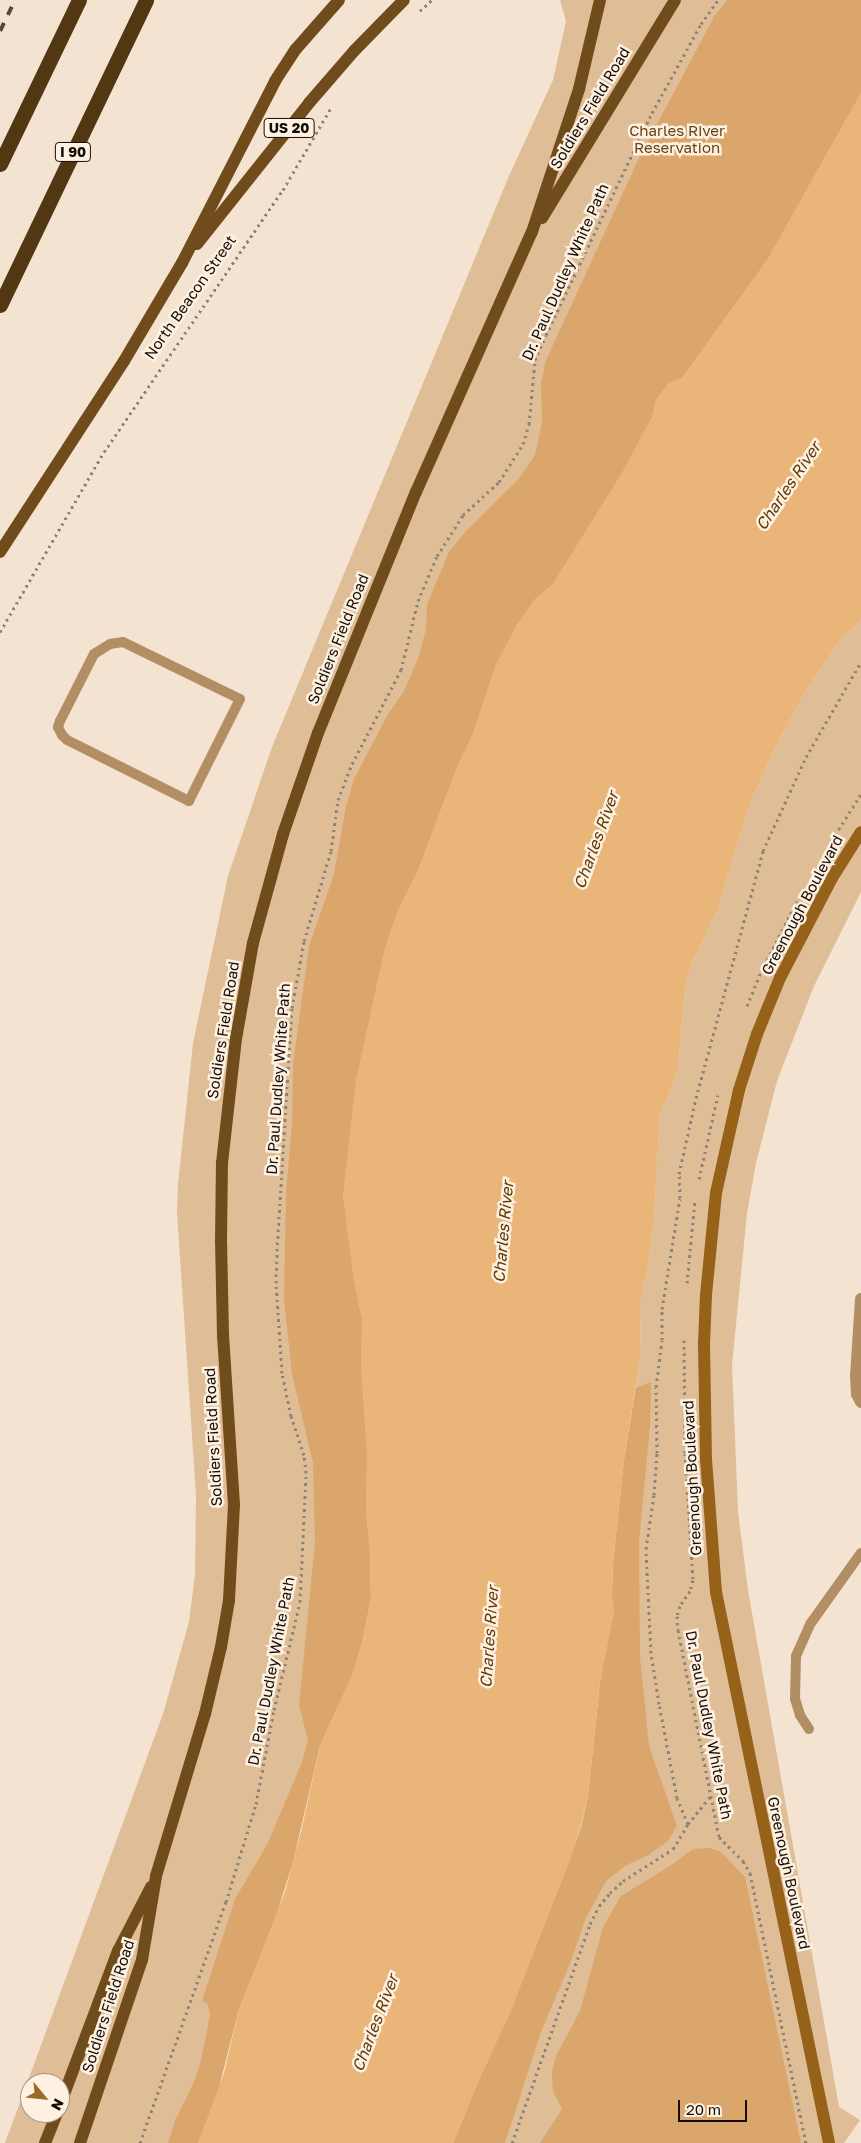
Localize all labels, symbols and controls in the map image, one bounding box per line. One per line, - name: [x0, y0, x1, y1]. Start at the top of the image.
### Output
- street label: Soldiers Field Road: [547, 44, 633, 172]
- road number: US 20: [263, 116, 315, 140]
- park label: Charles River Reservation: [629, 121, 725, 156]
- road number: I 90: [54, 140, 92, 163]
- street label: Dr. Paul Dudley White Path: [518, 181, 612, 363]
- street label: North Beacon Street: [140, 232, 240, 362]
- water label: Charles River: [752, 438, 824, 534]
- street label: Soldiers Field Road: [304, 571, 372, 707]
- water label: Charles River: [570, 789, 622, 891]
- street label: Greenough Boulevard: [758, 832, 846, 978]
- street label: Soldiers Field Road: [203, 960, 243, 1100]
- street label: Dr. Paul Dudley White Path: [262, 983, 294, 1175]
- water label: Charles River: [489, 1180, 517, 1284]
- street label: Soldiers Field Road: [200, 1367, 226, 1507]
- street label: Greenough Boulevard: [679, 1400, 705, 1556]
- street label: Dr. Paul Dudley White Path: [244, 1575, 298, 1767]
- water label: Charles River: [476, 1585, 502, 1689]
- street label: Dr. Paul Dudley White Path: [682, 1629, 736, 1821]
- street label: Greenough Boulevard: [764, 1795, 814, 1951]
- street label: Soldiers Field Road: [78, 1937, 138, 2075]
- water label: Charles River: [348, 1972, 402, 2074]
- north arrow: [20, 2073, 70, 2123]
- scale bar: [681, 2090, 750, 2122]
- text: N: [48, 2096, 68, 2113]
- text: 20 m: [686, 2100, 721, 2118]

